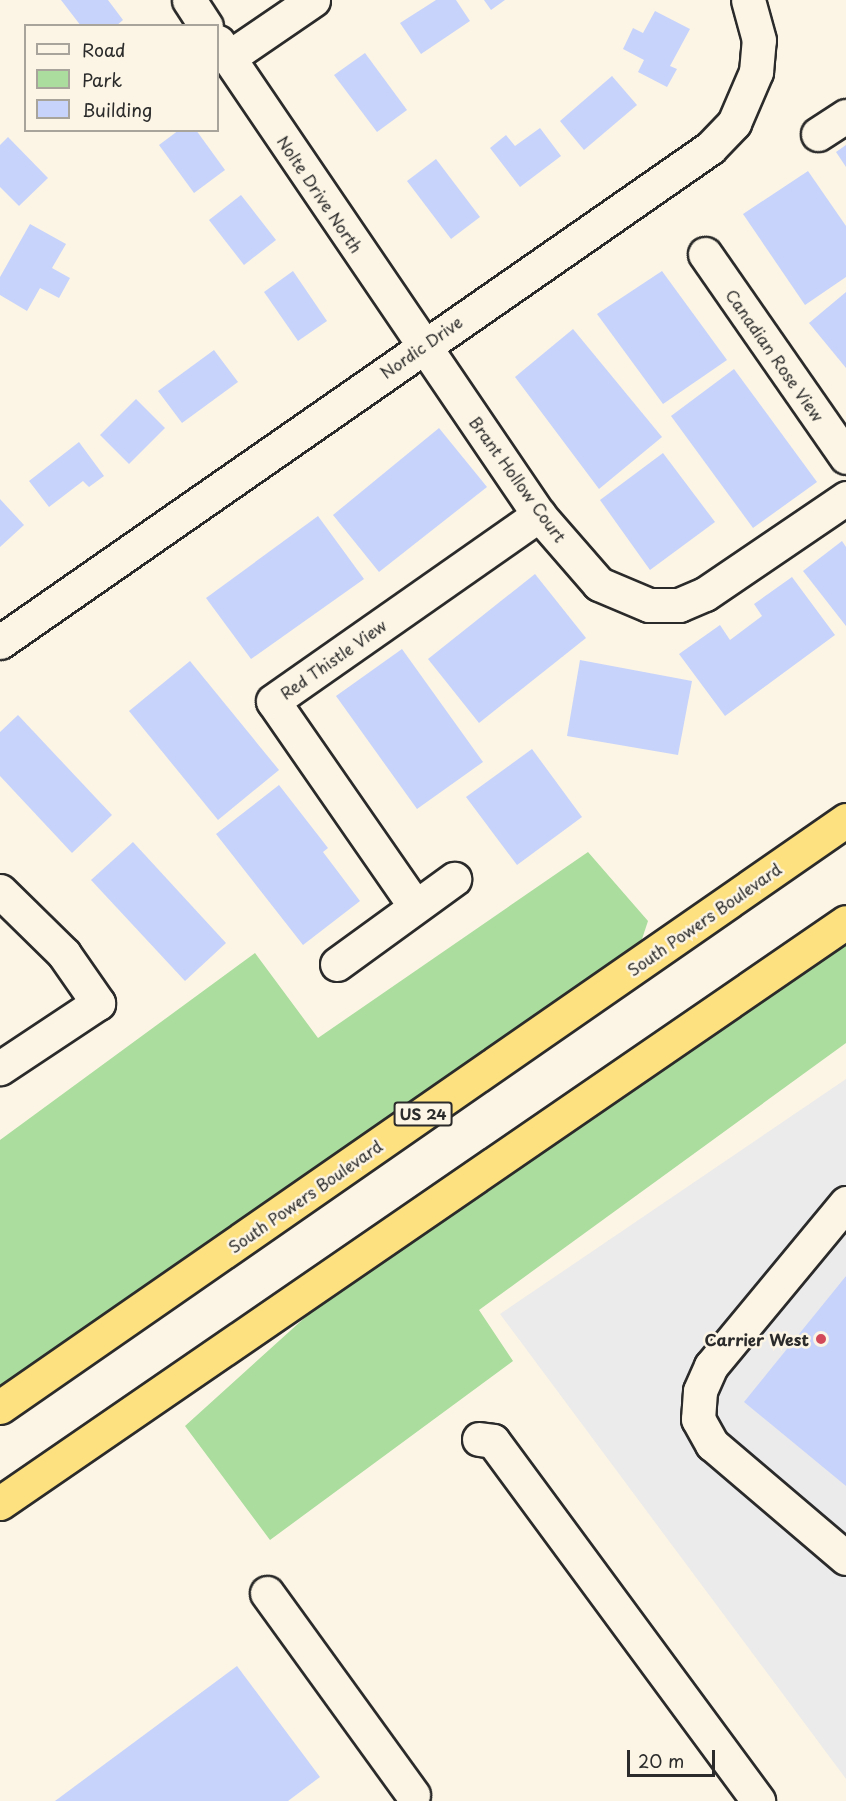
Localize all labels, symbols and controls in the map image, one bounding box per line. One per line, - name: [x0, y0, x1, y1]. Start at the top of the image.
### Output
- legend: [24, 24, 219, 132]
- text: Road: [82, 36, 126, 63]
- text: Park: [82, 66, 122, 93]
- text: Building: [82, 96, 152, 123]
- street label: Nolte Drive North: [274, 132, 366, 256]
- street label: Canadian Rose View: [723, 286, 827, 424]
- street label: Nordic Drive: [376, 311, 466, 383]
- street label: Brant Hollow Court: [466, 413, 570, 545]
- street label: Red Thistle View: [275, 615, 391, 703]
- street label: South Powers Boulevard: [623, 858, 785, 980]
- road number: US 24: [393, 1102, 453, 1126]
- street label: South Powers Boulevard: [224, 1135, 386, 1257]
- place label: Carrier West: [704, 1329, 809, 1349]
- marker: Carrier West: [814, 1332, 828, 1346]
- scale bar: [630, 1738, 718, 1776]
- text: 20 m: [638, 1747, 684, 1774]

